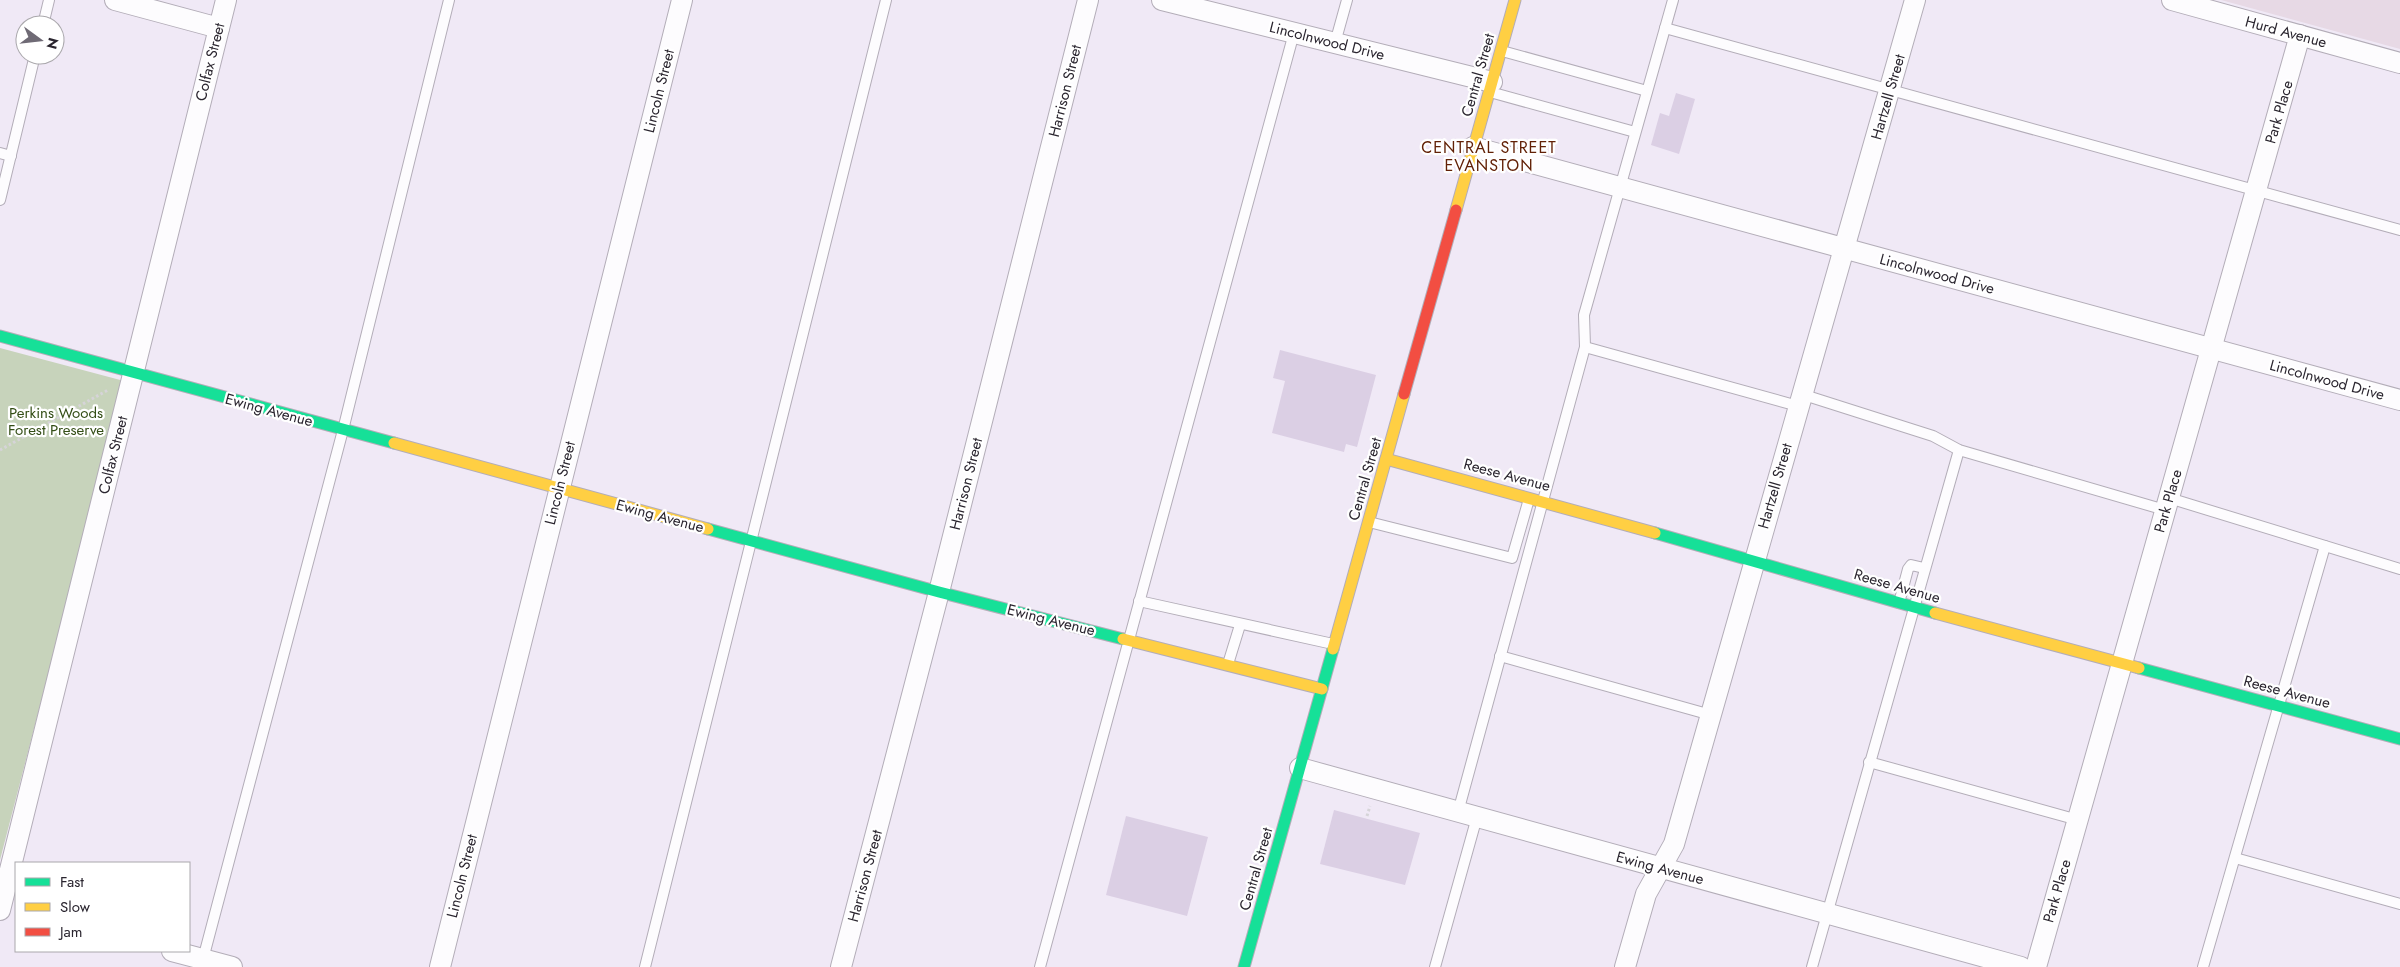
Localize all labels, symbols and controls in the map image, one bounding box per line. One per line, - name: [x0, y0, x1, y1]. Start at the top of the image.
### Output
- street label: Hurd Avenue: [2243, 11, 2329, 54]
- north arrow: [15, 15, 65, 65]
- street label: Lincolnwood Drive: [1267, 16, 1387, 66]
- street label: Colfax Street: [190, 20, 230, 103]
- street label: Central Street: [1456, 30, 1500, 119]
- text: N: [41, 35, 64, 51]
- street label: Harrison Street: [1043, 42, 1087, 140]
- street label: Lincoln Street: [638, 46, 680, 135]
- street label: Hartzell Street: [1865, 51, 1911, 142]
- street label: Park Place: [2259, 77, 2299, 146]
- district label: CENTRAL STREET EVANSTON: [1421, 136, 1557, 177]
- street label: Lincolnwood Drive: [1877, 248, 1997, 300]
- street label: Lincolnwood Drive: [2267, 354, 2387, 406]
- street label: Ewing Avenue: [223, 388, 316, 432]
- park label: Perkins Woods Forest Preserve: [8, 402, 104, 441]
- street label: Colfax Street: [93, 413, 133, 496]
- street label: Central Street: [1343, 434, 1387, 523]
- street label: Harrison Street: [944, 435, 988, 533]
- street label: Lincoln Street: [539, 438, 581, 527]
- street label: Hartzell Street: [1752, 440, 1798, 531]
- street label: Reese Avenue: [1461, 453, 1553, 497]
- street label: Park Place: [2148, 466, 2188, 535]
- street label: Ewing Avenue: [614, 494, 707, 538]
- street label: Reese Avenue: [1851, 563, 1943, 609]
- street label: Ewing Avenue: [1005, 598, 1098, 642]
- street label: Reese Avenue: [2241, 670, 2333, 714]
- street label: Central Street: [1234, 824, 1278, 913]
- street label: Harrison Street: [842, 827, 888, 925]
- street label: Lincoln Street: [441, 831, 483, 920]
- street label: Ewing Avenue: [1614, 846, 1707, 890]
- street label: Park Place: [2037, 856, 2077, 925]
- legend: [15, 862, 190, 952]
- text: Fast: [60, 871, 84, 893]
- text: Slow: [60, 896, 91, 918]
- text: Jam: [58, 921, 83, 943]

